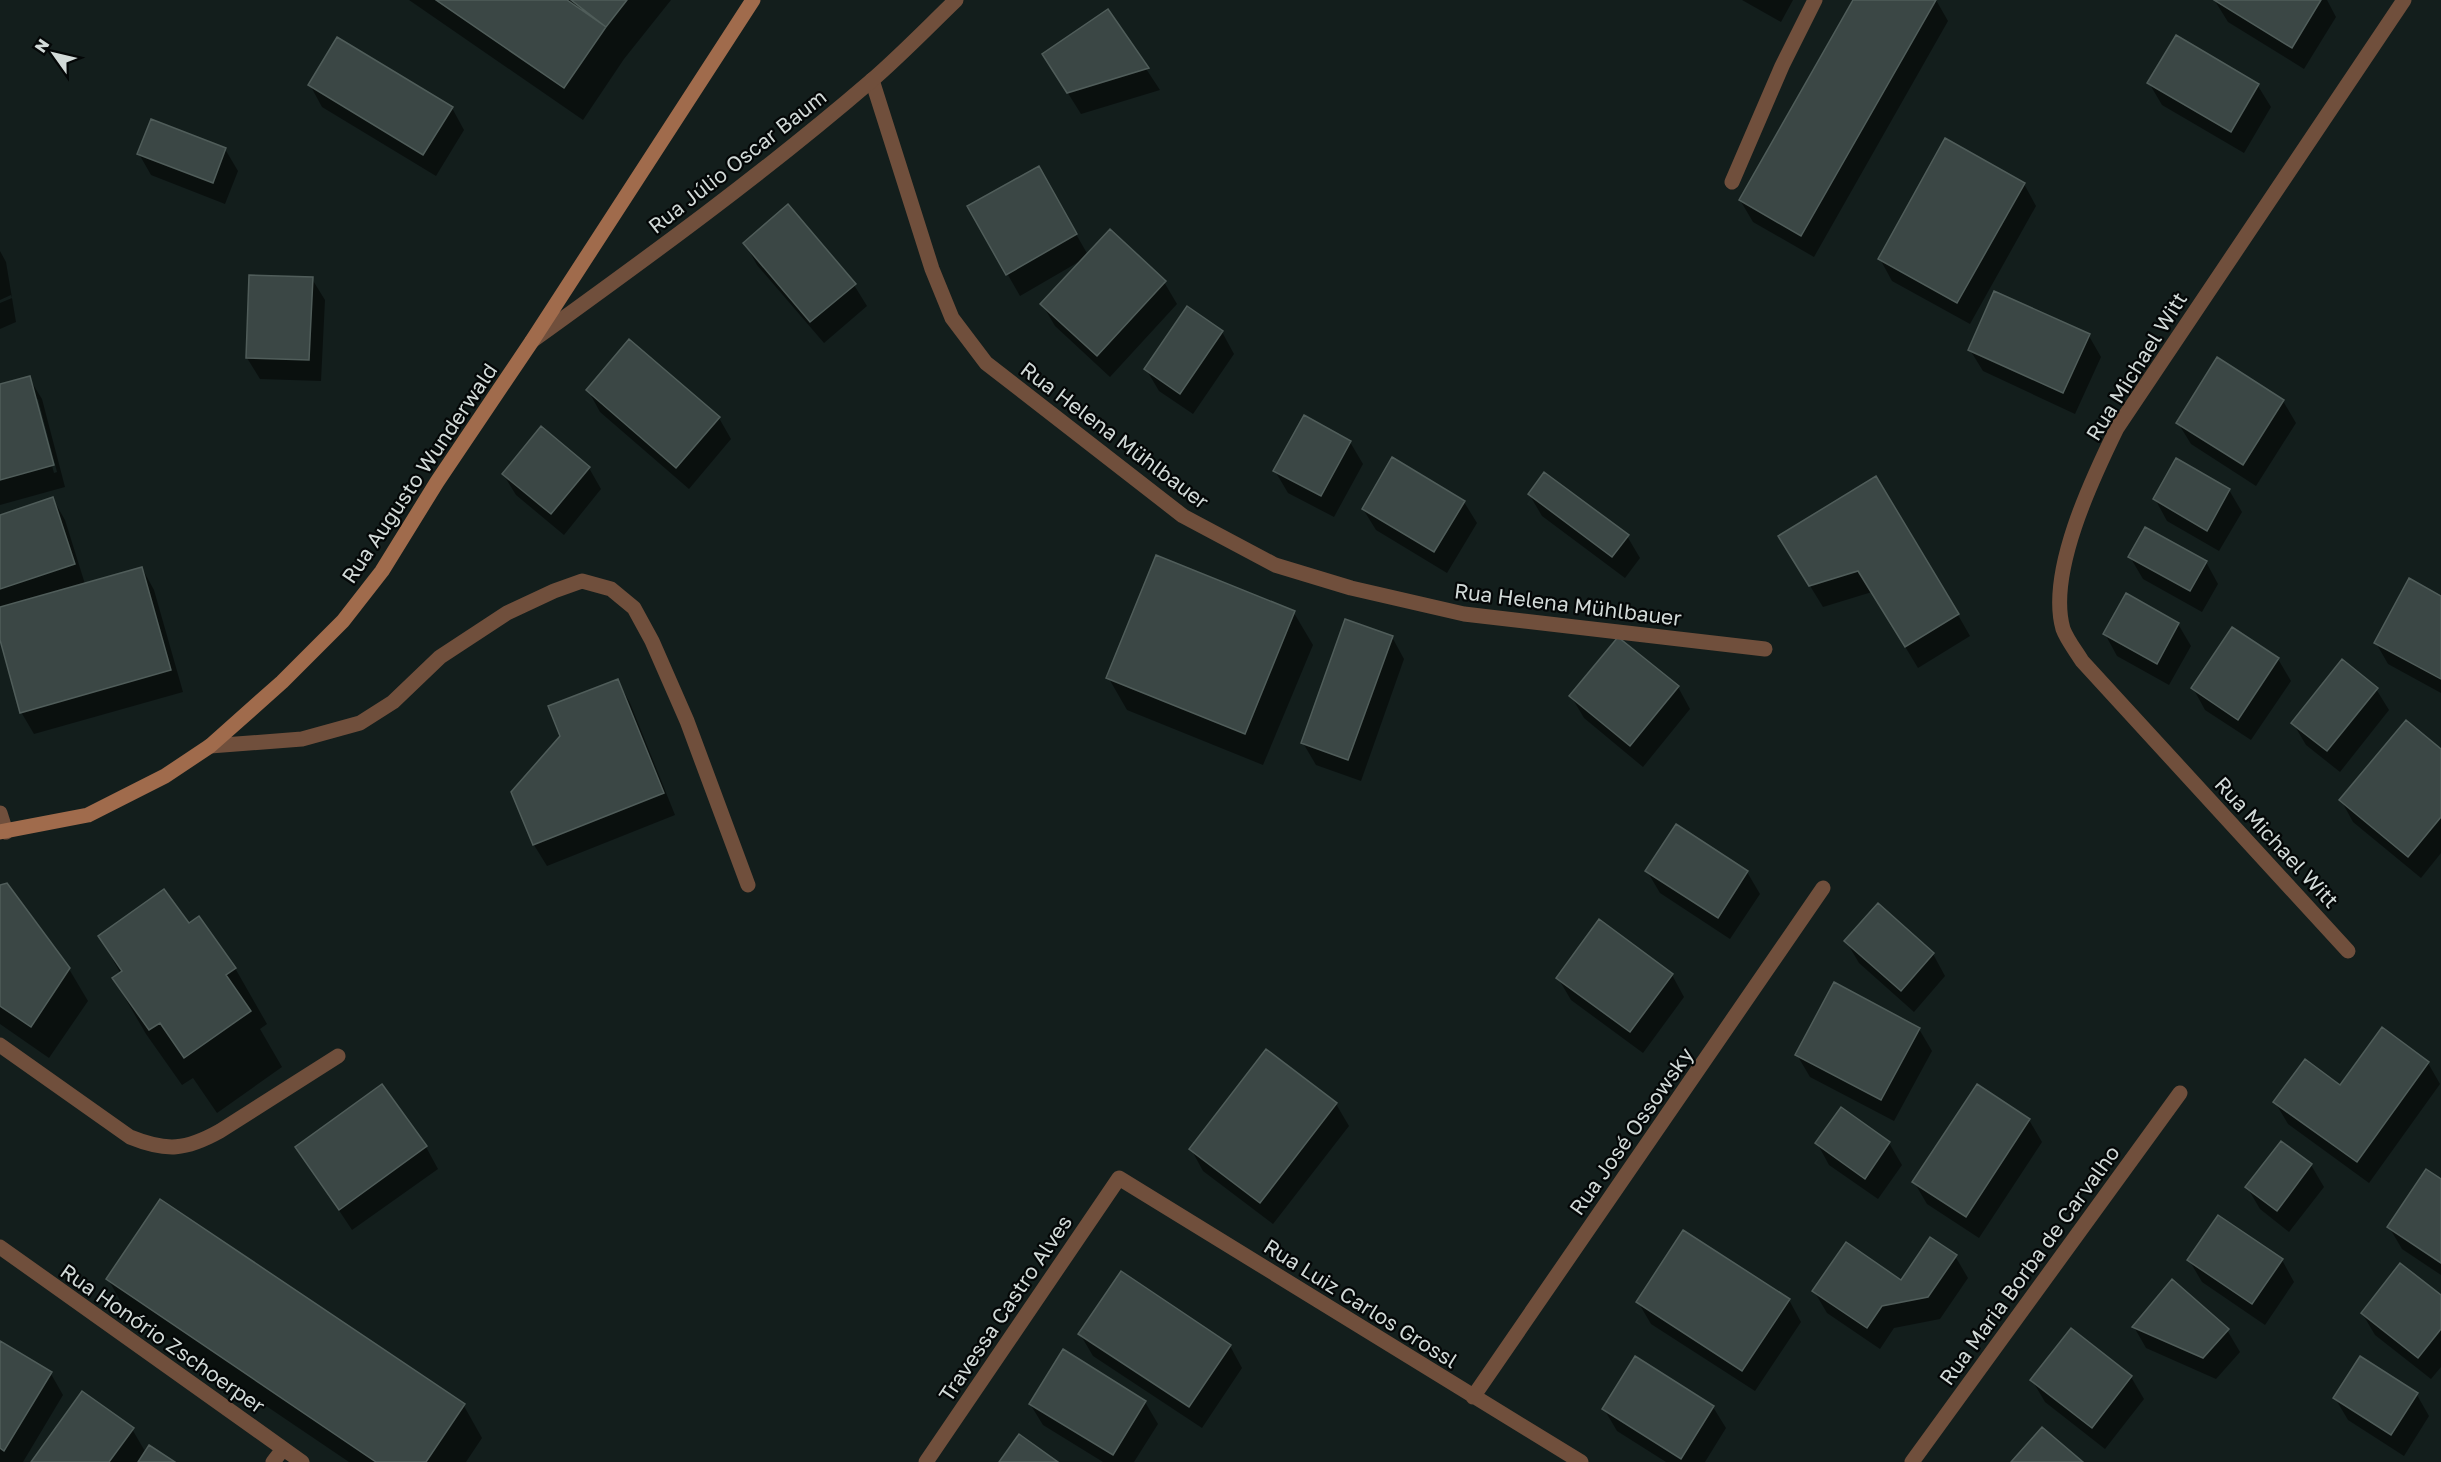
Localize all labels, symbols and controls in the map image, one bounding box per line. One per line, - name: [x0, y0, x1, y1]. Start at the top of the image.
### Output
- north arrow: [24, 24, 84, 84]
- text: N: [30, 35, 53, 56]
- street label: Rua Júlio Oscar Baum: [643, 83, 831, 239]
- street label: Rua Michael Witt: [2080, 287, 2192, 445]
- street label: Rua Helena Mühlbauer: [1016, 356, 1214, 514]
- street label: Rua Augusto Wunderwald: [336, 358, 502, 588]
- street label: Rua Helena Mühlbauer: [1453, 577, 1683, 631]
- street label: Rua Michael Witt: [2209, 771, 2345, 913]
- street label: Rua José Ossowsky: [1563, 1042, 1699, 1220]
- street label: Rua Maria Borba de Carvalho: [1933, 1140, 2125, 1390]
- street label: Travessa Castro Alves: [933, 1210, 1077, 1406]
- street label: Rua Luiz Carlos Grossl: [1259, 1233, 1463, 1373]
- street label: Rua Honório Zschoerper: [56, 1257, 270, 1419]

